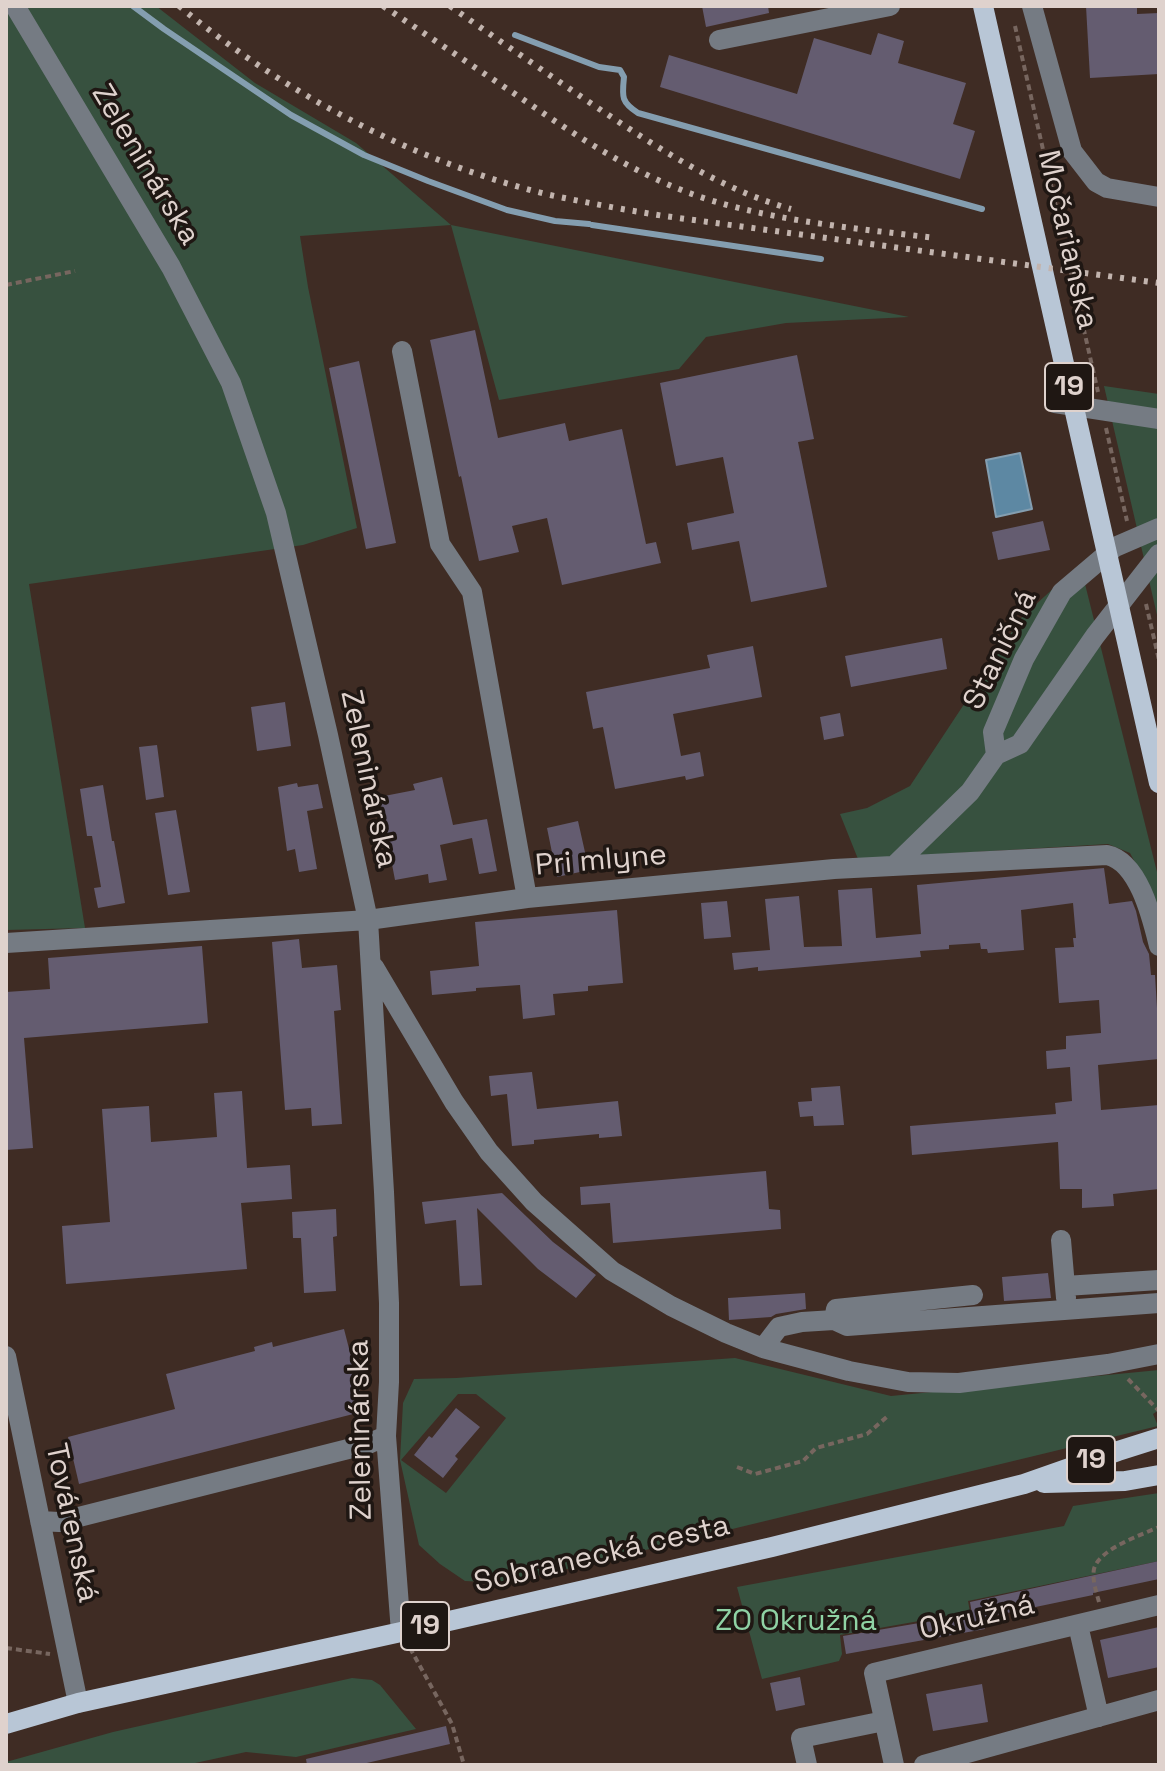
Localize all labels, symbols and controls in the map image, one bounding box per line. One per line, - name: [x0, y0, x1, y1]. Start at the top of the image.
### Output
- street label: Zeleninárska: [83, 78, 207, 252]
- street label: Močarianska: [1029, 147, 1105, 333]
- road number: 19: [1045, 363, 1093, 411]
- street label: Staničná: [957, 584, 1045, 716]
- street label: Zeleninárska: [332, 687, 404, 871]
- street label: Pri mlyne: [534, 837, 668, 885]
- street label: Zeleninárska: [341, 1339, 381, 1521]
- road number: 19: [1067, 1436, 1115, 1484]
- street label: Továrenská: [37, 1440, 105, 1606]
- street label: Sobranecká cesta: [471, 1508, 733, 1602]
- street label: Okružná: [916, 1587, 1038, 1649]
- road number: 19: [401, 1602, 449, 1650]
- park label: ZO Okružná: [715, 1604, 877, 1640]

